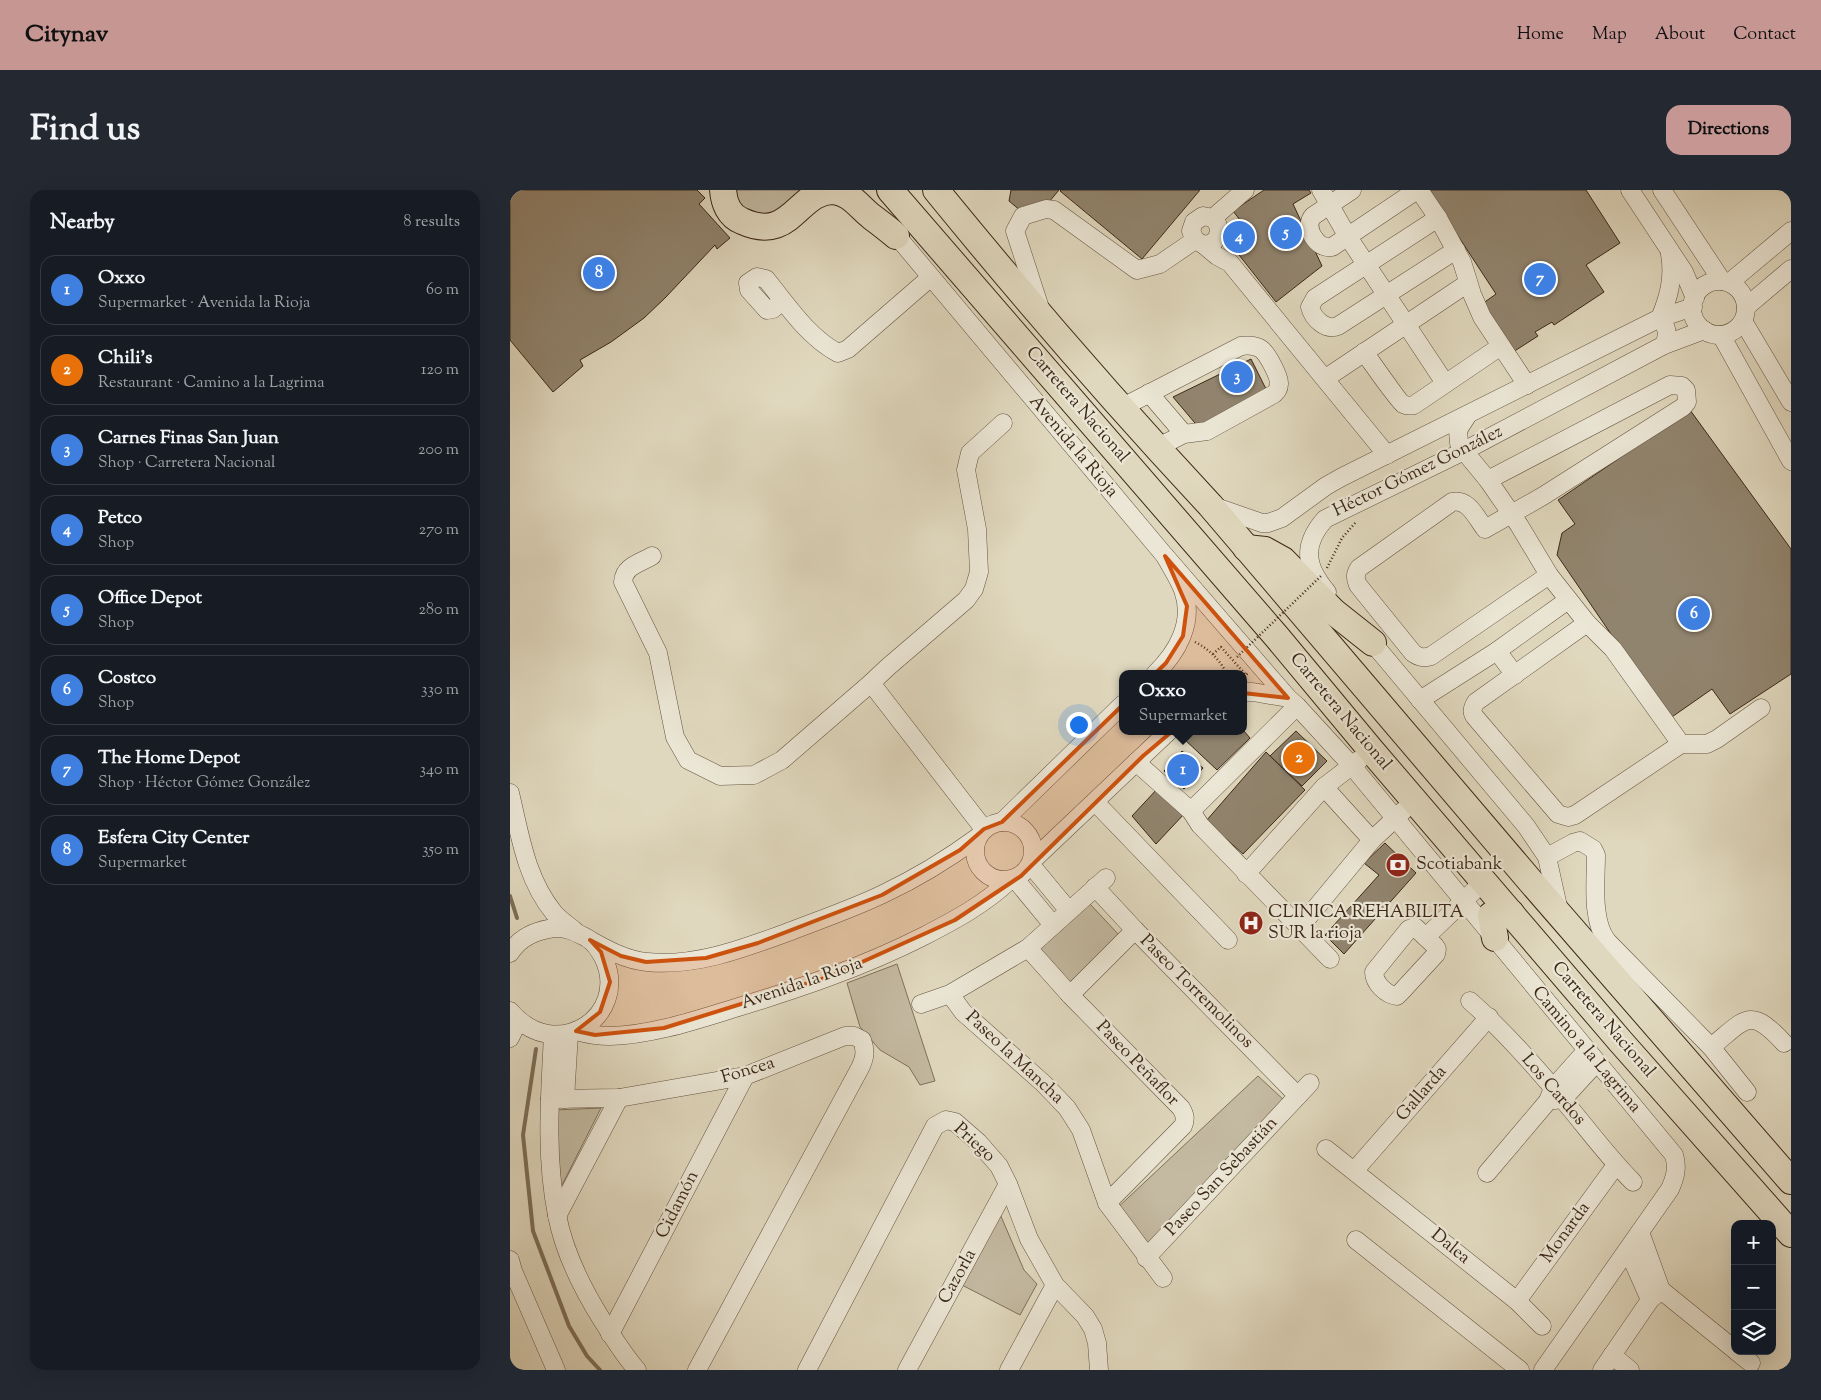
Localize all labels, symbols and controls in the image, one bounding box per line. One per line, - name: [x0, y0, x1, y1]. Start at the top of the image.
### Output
- text: Citynav: [25, 18, 108, 52]
- text: Home: [1517, 22, 1564, 48]
- text: Map: [1592, 22, 1627, 48]
- text: About: [1655, 22, 1705, 48]
- text: Contact: [1733, 22, 1796, 48]
- text: Find us: [30, 105, 140, 156]
- button: Directions: [1666, 105, 1791, 155]
- text: Nearby: [50, 208, 115, 238]
- text: 8 results: [404, 211, 460, 234]
- pin: 5: [1270, 214, 1302, 252]
- pin: 4: [1223, 218, 1255, 256]
- pin: 8: [583, 254, 615, 292]
- pin: 7: [1524, 260, 1556, 298]
- text: Oxxo: [98, 265, 145, 292]
- text: 1: [64, 279, 70, 302]
- text: 60 m: [426, 279, 459, 302]
- text: Supermarket · Avenida la Rioja: [98, 292, 310, 315]
- street label: Carretera Nacional: [1019, 341, 1135, 469]
- text: Chili's: [98, 345, 152, 372]
- pin: 3: [1221, 358, 1253, 396]
- text: 2: [63, 359, 71, 382]
- text: 120 m: [421, 359, 459, 382]
- text: Restaurant · Camino a la Lagrima: [98, 372, 325, 395]
- street label: Avenida la Rioja: [1022, 390, 1124, 504]
- street label: Héctor Gómez González: [1329, 419, 1507, 524]
- text: Carnes Finas San Juan: [98, 425, 279, 452]
- text: 3: [64, 439, 70, 462]
- text: 200 m: [418, 439, 459, 462]
- text: Shop · Carretera Nacional: [98, 452, 276, 475]
- text: Petco: [98, 505, 142, 532]
- text: 4: [63, 519, 71, 542]
- text: 270 m: [419, 519, 459, 542]
- text: Shop: [98, 532, 134, 555]
- text: Office Depot: [98, 585, 202, 612]
- pin: 6: [1678, 595, 1710, 633]
- text: 5: [64, 599, 70, 622]
- text: 280 m: [418, 599, 459, 622]
- text: Shop: [98, 612, 134, 635]
- street label: Carretera Nacional: [1283, 647, 1397, 777]
- text: Costco: [98, 665, 156, 692]
- popup: [1119, 670, 1247, 735]
- text: Oxxo: [1139, 678, 1186, 705]
- text: 6: [63, 679, 71, 702]
- text: 330 m: [421, 679, 459, 702]
- text: Shop: [98, 692, 134, 715]
- text: Supermarket: [1139, 705, 1227, 728]
- your location: [1066, 712, 1092, 738]
- pin: 2: [1283, 739, 1315, 777]
- text: The Home Depot: [98, 745, 240, 772]
- pin: 1: [1167, 751, 1199, 789]
- text: 7: [63, 759, 71, 782]
- text: 340 m: [420, 759, 459, 782]
- text: Shop · Héctor Gómez González: [98, 772, 310, 795]
- text: Esfera City Center: [98, 825, 249, 852]
- text: 8: [63, 839, 71, 862]
- text: 350 m: [422, 839, 459, 862]
- text: Supermarket: [98, 852, 187, 875]
- bank icon: Scotiabank: [1385, 852, 1411, 878]
- place label: Scotiabank: [1416, 852, 1503, 878]
- place label: CLINICA REHABILITA SUR la rioja: [1268, 900, 1464, 947]
- hospital icon: CLINICA REHABILITA SUR la rioja: [1238, 910, 1264, 936]
- street label: Paseo Torremolinos: [1133, 929, 1259, 1055]
- street label: Avenida la Rioja: [738, 951, 866, 1017]
- street label: Carretera Nacional: [1545, 956, 1661, 1084]
- street label: Camino a la Lagrima: [1525, 981, 1647, 1119]
- street label: Paseo la Mancha: [959, 1005, 1069, 1111]
- street label: Paseo Peñaflor: [1089, 1015, 1185, 1113]
- street label: Los Cardos: [1514, 1048, 1592, 1132]
- street label: Foncea: [718, 1051, 778, 1091]
- street label: Gallarda: [1390, 1060, 1454, 1128]
- street label: Paseo San Sebastián: [1160, 1111, 1285, 1243]
- street label: Priego: [947, 1117, 1001, 1169]
- street label: Cidamón: [650, 1166, 706, 1243]
- street label: Monarda: [1535, 1197, 1597, 1269]
- map controls: [1731, 1220, 1776, 1355]
- button: +: [1731, 1220, 1776, 1265]
- street label: Dalea: [1425, 1223, 1475, 1271]
- street label: Cazorla: [932, 1245, 984, 1309]
- button: −: [1731, 1265, 1776, 1310]
- button: layers: [1731, 1310, 1776, 1355]

